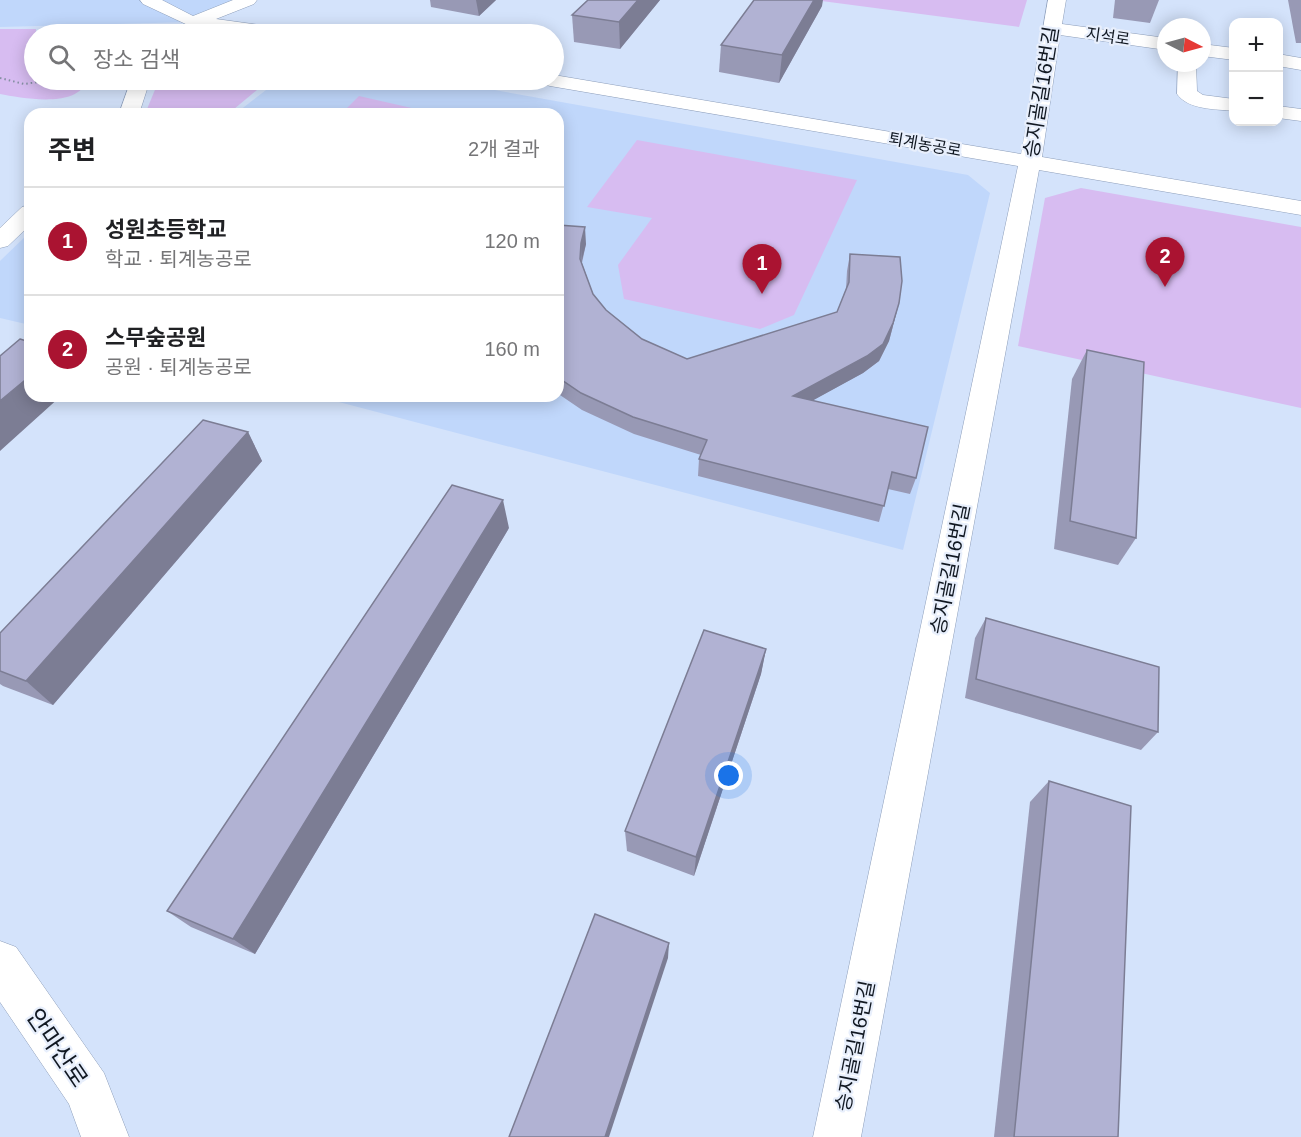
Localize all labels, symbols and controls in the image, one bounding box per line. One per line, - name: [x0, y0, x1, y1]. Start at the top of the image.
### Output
- north arrow: [1157, 18, 1211, 72]
- map controls: [1229, 18, 1283, 126]
- button: +: [1229, 18, 1283, 72]
- search box: [24, 24, 564, 90]
- street label: 승지골길16번길: [1020, 25, 1062, 159]
- street label: 지석로: [1085, 25, 1131, 48]
- icon: search: [45, 41, 78, 74]
- text: 장소 검색: [93, 47, 180, 72]
- button: −: [1229, 72, 1283, 126]
- street label: 퇴계농공로: [887, 130, 963, 159]
- text: 주변: [48, 135, 96, 165]
- text: 2개 결과: [468, 138, 540, 160]
- text: 성원초등학교: [105, 217, 226, 242]
- text: 1: [62, 230, 73, 252]
- text: 120 m: [484, 230, 540, 252]
- pin: 2: [1146, 238, 1184, 287]
- pin: 1: [742, 244, 782, 294]
- text: 학교 · 퇴계농공로: [105, 248, 252, 270]
- text: 스무숲공원: [105, 325, 206, 350]
- text: 2: [62, 338, 73, 360]
- text: 160 m: [484, 338, 540, 360]
- text: 공원 · 퇴계농공로: [105, 356, 252, 378]
- street label: 승지골길16번길: [927, 502, 973, 636]
- your location: [714, 761, 743, 790]
- street label: 승지골길16번길: [832, 979, 878, 1113]
- street label: 안마산로: [22, 1004, 93, 1092]

